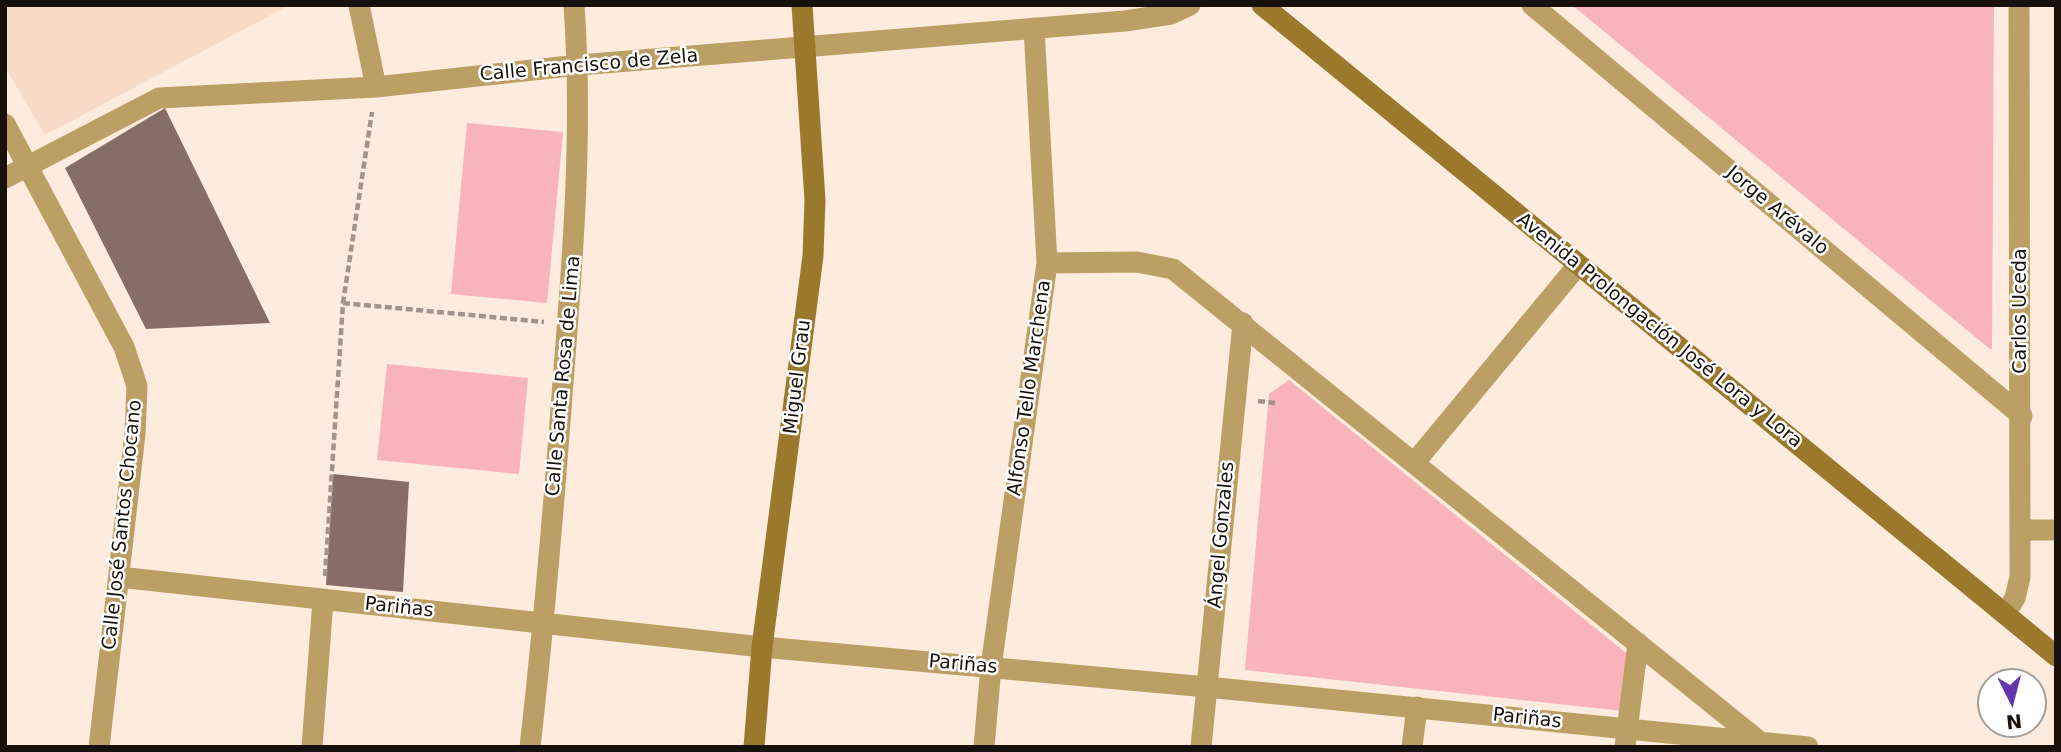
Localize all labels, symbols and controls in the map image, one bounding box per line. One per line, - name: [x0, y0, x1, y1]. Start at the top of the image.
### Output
- street label: Calle Francisco de Zela: [479, 45, 699, 87]
- street label: Jorge Arévalo: [1721, 162, 1833, 260]
- street label: Avenida Prolongación José Lora y Lora: [1512, 209, 1806, 453]
- street label: Carlos Uceda: [2010, 248, 2032, 374]
- street label: Calle Santa Rosa de Lima: [542, 255, 586, 497]
- street label: Alfonso Tello Marchena: [1004, 279, 1056, 497]
- street label: Miguel Grau: [780, 319, 816, 435]
- street label: Calle José Santos Chocano: [99, 399, 147, 651]
- street label: Ángel Gonzales: [1204, 461, 1240, 609]
- street label: Pariñas: [364, 593, 434, 623]
- street label: Pariñas: [928, 651, 998, 679]
- north arrow: [1977, 668, 2047, 738]
- street label: Pariñas: [1492, 704, 1562, 734]
- text: N: [2005, 710, 2023, 734]

